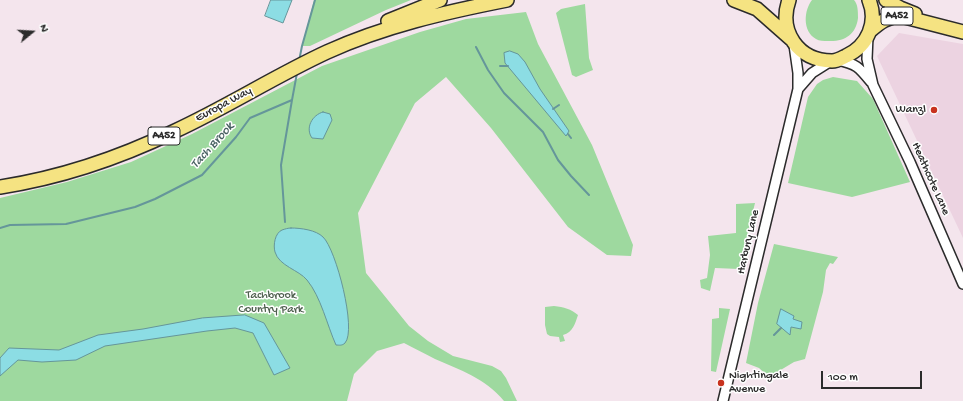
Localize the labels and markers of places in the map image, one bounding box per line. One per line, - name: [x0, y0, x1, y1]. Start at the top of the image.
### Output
- place label: Wanzl: [896, 103, 926, 117]
- marker: Wanzl: [929, 105, 939, 115]
- place label: Nightingale Avenue: [729, 369, 788, 397]
- marker: Nightingale Avenue: [716, 378, 726, 388]

